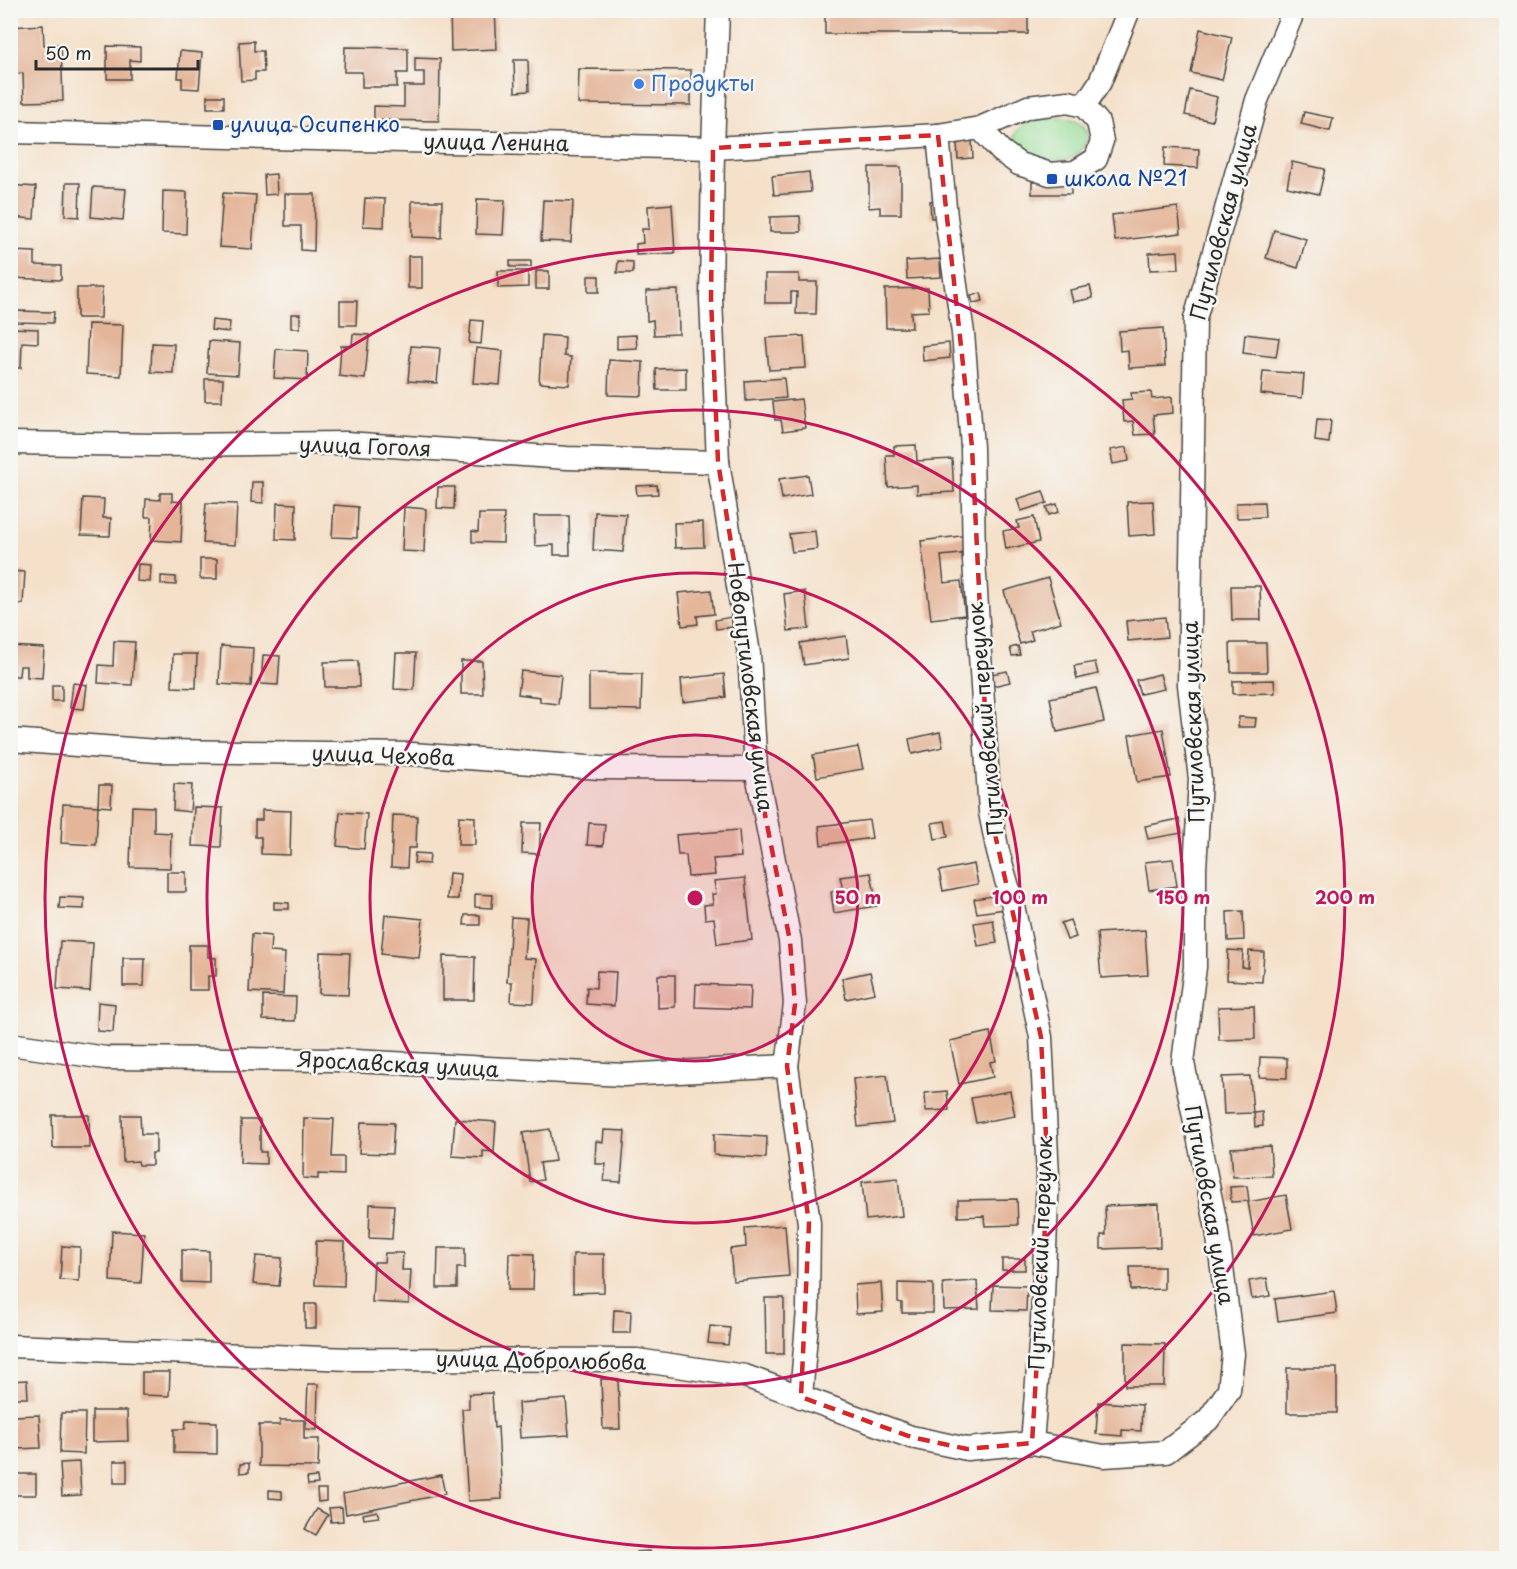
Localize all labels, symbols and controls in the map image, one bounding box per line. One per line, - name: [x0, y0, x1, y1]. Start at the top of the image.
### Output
- scale bar: [36, 33, 198, 71]
- text: 50 m: [45, 39, 92, 66]
- place label: Продукты: [651, 66, 755, 98]
- marker: Продукты: [632, 77, 646, 91]
- place label: улица Осипенко: [230, 107, 400, 139]
- marker: улица Осипенко: [211, 118, 225, 132]
- street label: Путиловская улица: [1180, 119, 1264, 323]
- street label: улица Ленина: [423, 124, 570, 158]
- place label: школа №21: [1064, 161, 1187, 193]
- marker: школа №21: [1045, 172, 1059, 186]
- street label: улица Гоголя: [298, 427, 432, 463]
- street label: Новопутиловская улица: [721, 560, 783, 814]
- street label: Путиловский переулок: [958, 600, 1010, 837]
- street label: Путиловская улица: [1172, 620, 1212, 824]
- street label: улица Чехова: [311, 736, 455, 772]
- text: 50 m: [835, 883, 881, 910]
- text: 100 m: [992, 883, 1048, 910]
- text: 150 m: [1156, 883, 1210, 910]
- text: 200 m: [1315, 883, 1375, 910]
- centre of rings: [685, 888, 705, 908]
- street label: Ярославская улица: [296, 1042, 500, 1084]
- street label: Путиловская улица: [1178, 1102, 1244, 1308]
- street label: Путиловский переулок: [1019, 1135, 1059, 1371]
- street label: улица Добролюбова: [436, 1341, 646, 1377]

